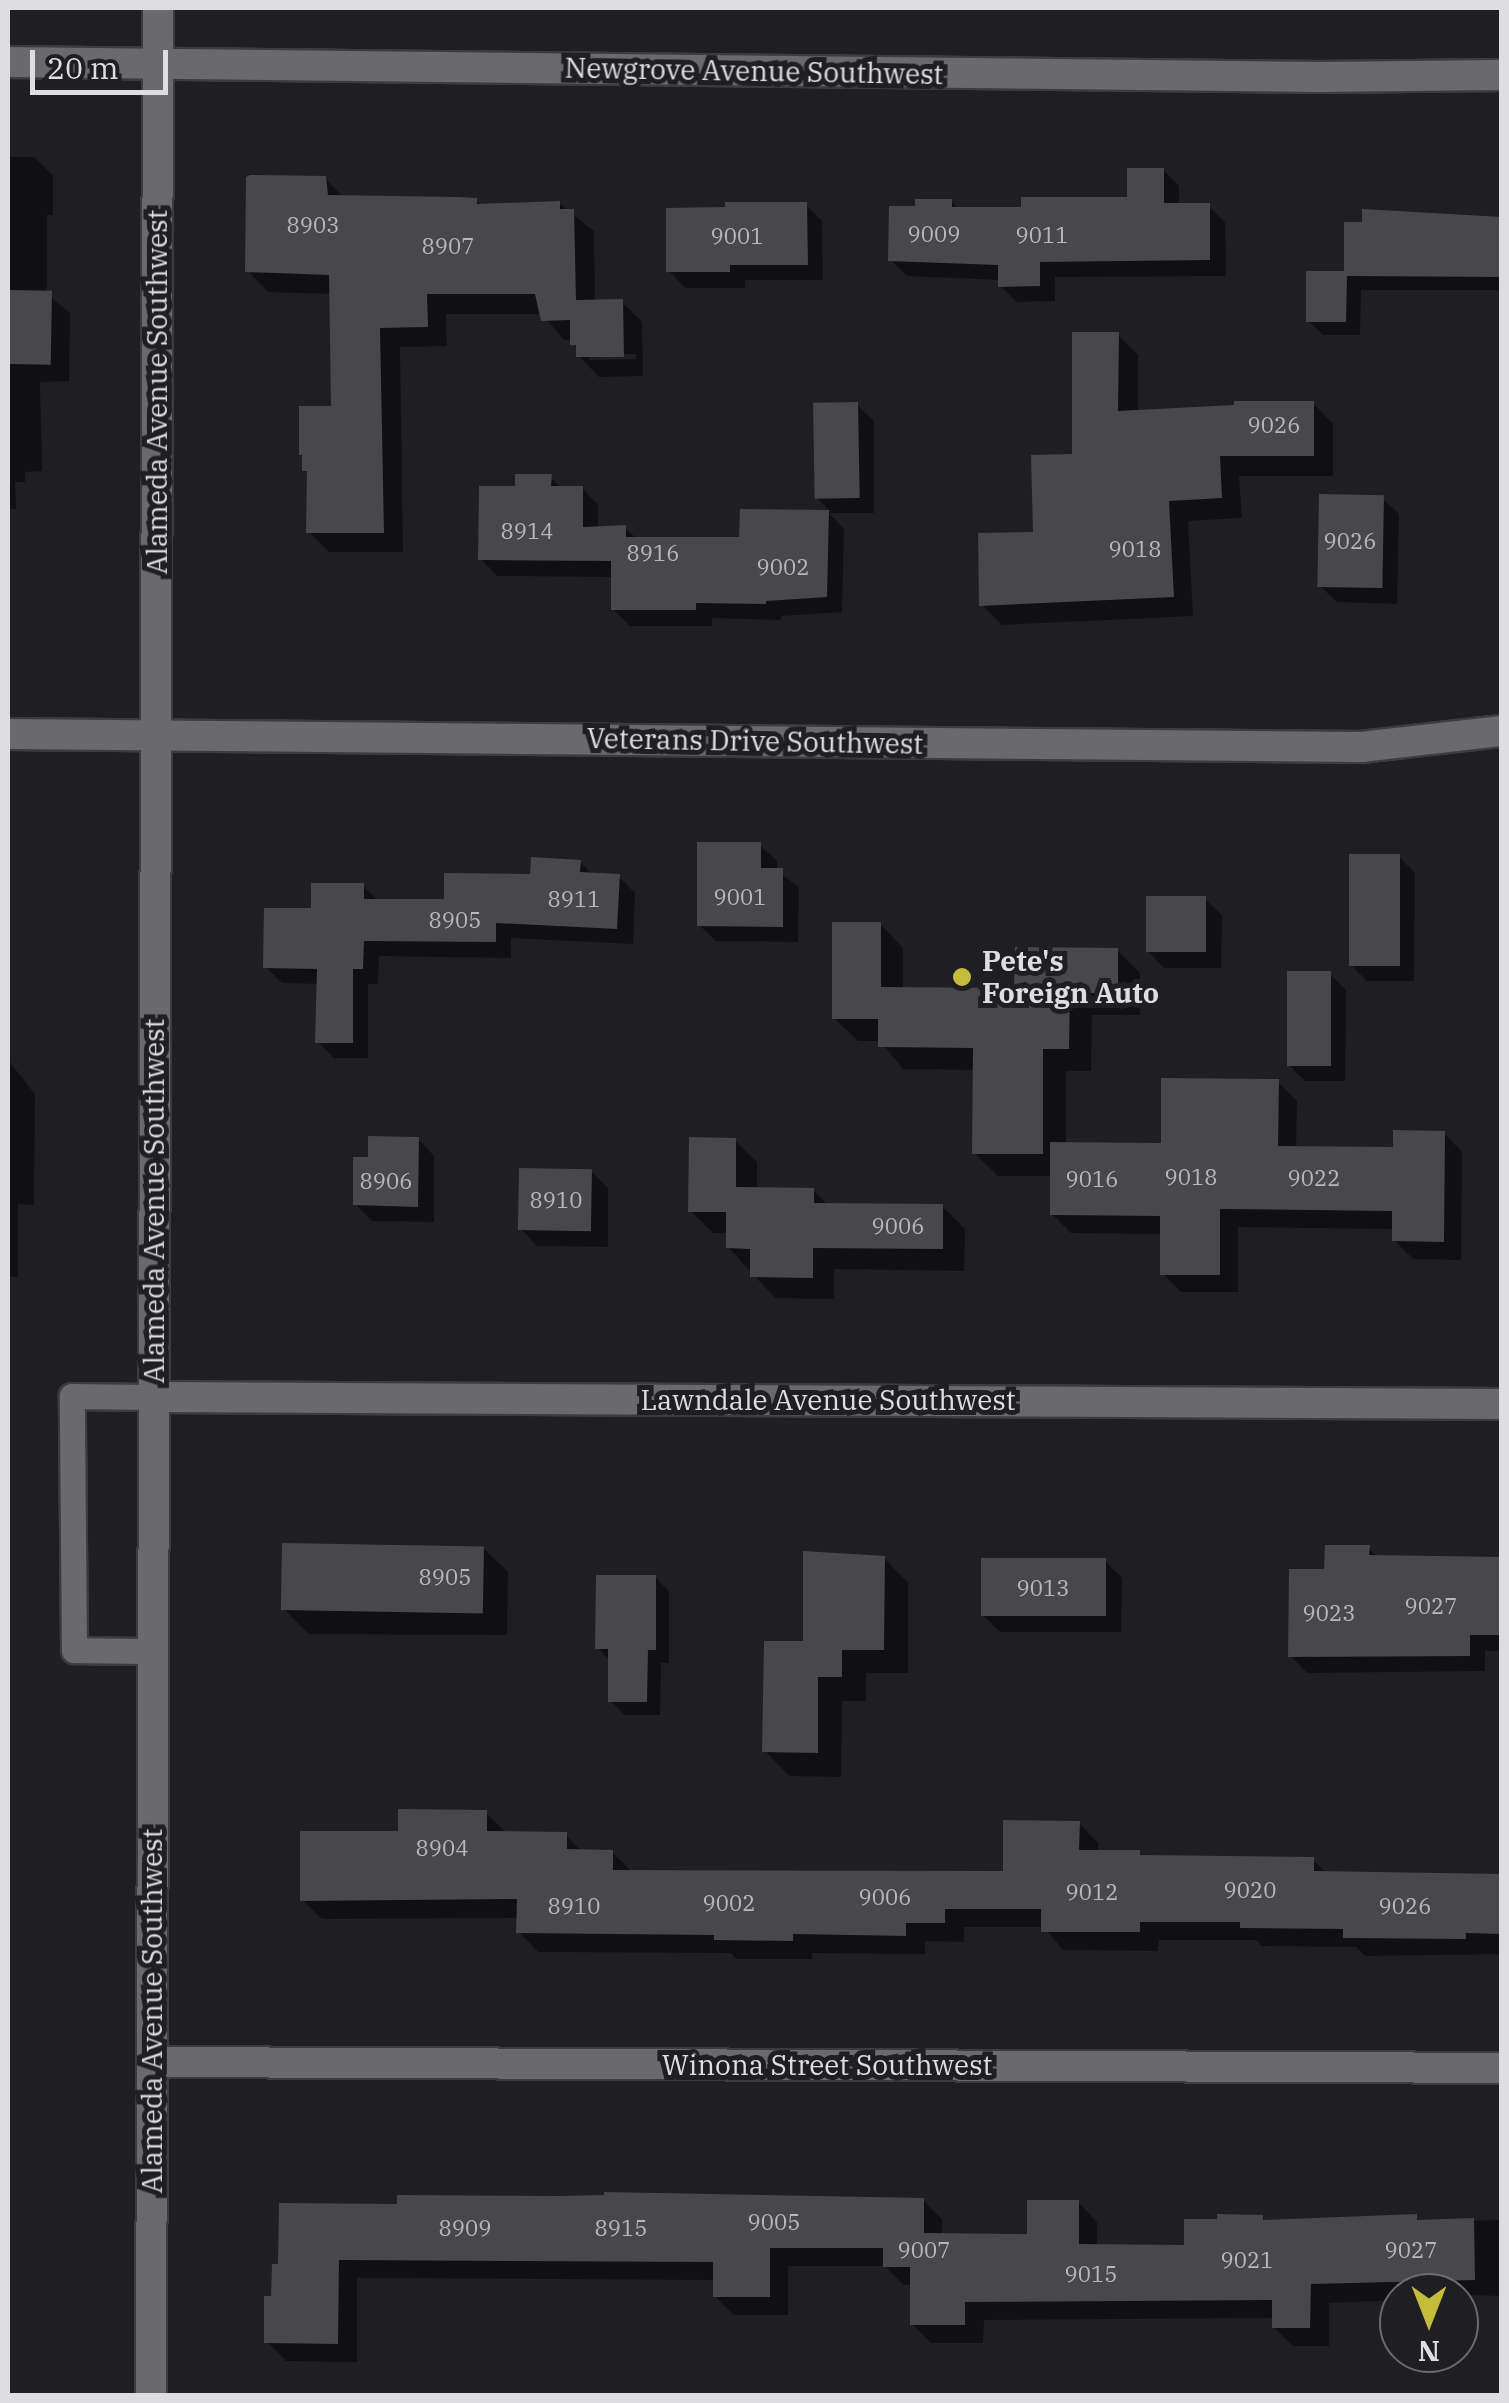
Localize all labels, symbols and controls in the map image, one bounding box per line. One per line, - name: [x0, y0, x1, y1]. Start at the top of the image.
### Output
- scale bar: [35, 30, 172, 92]
- text: 20 m: [47, 48, 119, 87]
- street label: Newgrove Avenue Southwest: [564, 51, 944, 91]
- street label: Alameda Avenue Southwest: [140, 210, 174, 574]
- house number: 8903: [287, 212, 339, 238]
- house number: 9009: [908, 221, 960, 247]
- house number: 9011: [1016, 222, 1068, 248]
- house number: 9001: [711, 223, 763, 249]
- house number: 8907: [422, 233, 474, 259]
- house number: 9026: [1248, 412, 1300, 438]
- house number: 8914: [501, 518, 553, 544]
- house number: 9026: [1324, 528, 1376, 554]
- house number: 9018: [1109, 536, 1161, 562]
- house number: 8916: [627, 540, 679, 566]
- house number: 9002: [757, 554, 809, 580]
- street label: Veterans Drive Southwest: [587, 721, 923, 761]
- house number: 9001: [714, 884, 766, 910]
- house number: 8911: [548, 886, 600, 912]
- house number: 8905: [429, 907, 481, 933]
- place label: Pete's Foreign Auto: [982, 944, 1159, 1010]
- marker: Pete's Foreign Auto: [951, 966, 973, 988]
- street label: Alameda Avenue Southwest: [137, 1019, 171, 1383]
- house number: 9018: [1165, 1164, 1217, 1190]
- house number: 9022: [1288, 1165, 1340, 1191]
- house number: 9016: [1066, 1166, 1118, 1192]
- house number: 8906: [360, 1168, 412, 1194]
- house number: 8910: [530, 1187, 582, 1213]
- house number: 9006: [872, 1213, 924, 1239]
- street label: Lawndale Avenue Southwest: [640, 1383, 1016, 1417]
- house number: 8905: [419, 1564, 471, 1590]
- house number: 9013: [1017, 1575, 1069, 1601]
- house number: 9027: [1405, 1593, 1457, 1619]
- house number: 9023: [1303, 1600, 1355, 1626]
- street label: Alameda Avenue Southwest: [135, 1829, 169, 2193]
- house number: 8904: [416, 1835, 468, 1861]
- house number: 9020: [1224, 1877, 1276, 1903]
- house number: 9012: [1066, 1879, 1118, 1905]
- house number: 9006: [859, 1884, 911, 1910]
- house number: 9002: [703, 1890, 755, 1916]
- house number: 8910: [548, 1893, 600, 1919]
- house number: 9026: [1379, 1893, 1431, 1919]
- street label: Winona Street Southwest: [662, 2048, 992, 2082]
- house number: 9005: [748, 2209, 800, 2235]
- house number: 8909: [439, 2215, 491, 2241]
- house number: 8915: [595, 2215, 647, 2241]
- house number: 9007: [898, 2237, 950, 2263]
- house number: 9027: [1385, 2237, 1437, 2263]
- house number: 9021: [1221, 2247, 1273, 2273]
- house number: 9015: [1065, 2261, 1117, 2287]
- north arrow: [1379, 2273, 1479, 2373]
- text: N: [1418, 2333, 1440, 2370]

